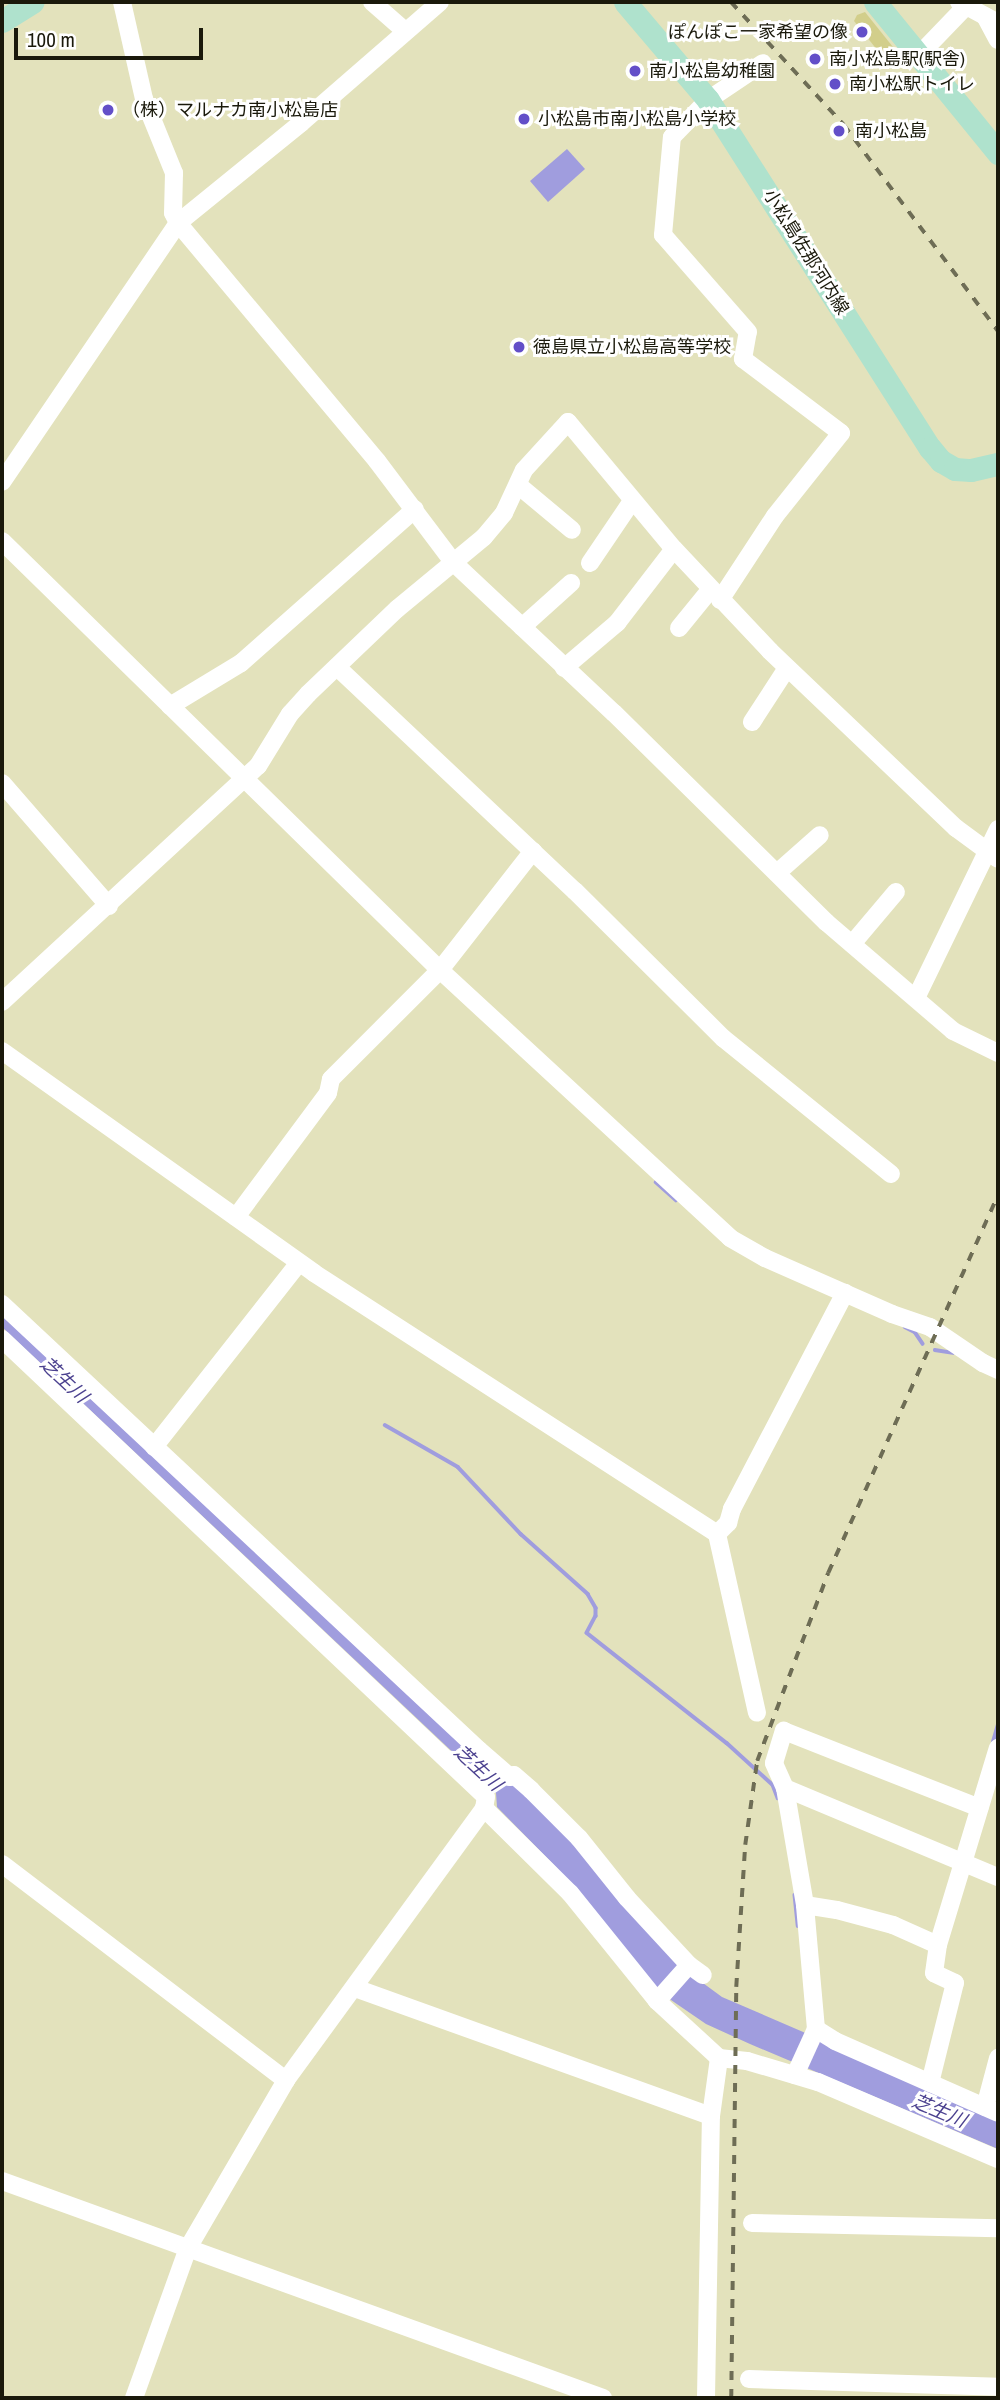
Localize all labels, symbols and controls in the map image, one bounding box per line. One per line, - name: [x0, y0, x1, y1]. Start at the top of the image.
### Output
- scale bar: [18, 14, 206, 58]
- place label: ぽんぽこ一家希望の像: [668, 21, 848, 43]
- marker: ぽんぽこ一家希望の像: [854, 24, 870, 40]
- text: 100 m: [27, 25, 75, 54]
- place label: 南小松島駅(駅舎): [829, 48, 965, 70]
- marker: 南小松島駅(駅舎): [807, 51, 823, 67]
- place label: 南小松島幼稚園: [649, 60, 775, 82]
- marker: 南小松島幼稚園: [627, 63, 643, 79]
- place label: 南小松駅トイレ: [849, 73, 975, 95]
- marker: 南小松駅トイレ: [827, 76, 843, 92]
- place label: （株）マルナカ南小松島店: [122, 99, 338, 121]
- marker: （株）マルナカ南小松島店: [100, 102, 116, 118]
- place label: 小松島市南小松島小学校: [538, 108, 736, 130]
- marker: 小松島市南小松島小学校: [516, 111, 532, 127]
- place label: 南小松島: [855, 120, 927, 142]
- marker: 南小松島: [829, 121, 849, 141]
- street label: 小松島佐那河内線: [759, 185, 853, 319]
- place label: 徳島県立小松島高等学校: [533, 336, 731, 358]
- marker: 徳島県立小松島高等学校: [511, 339, 527, 355]
- water label: 芝生川: [35, 1352, 93, 1408]
- water label: 芝生川: [449, 1740, 507, 1796]
- water label: 芝生川: [908, 2089, 970, 2133]

